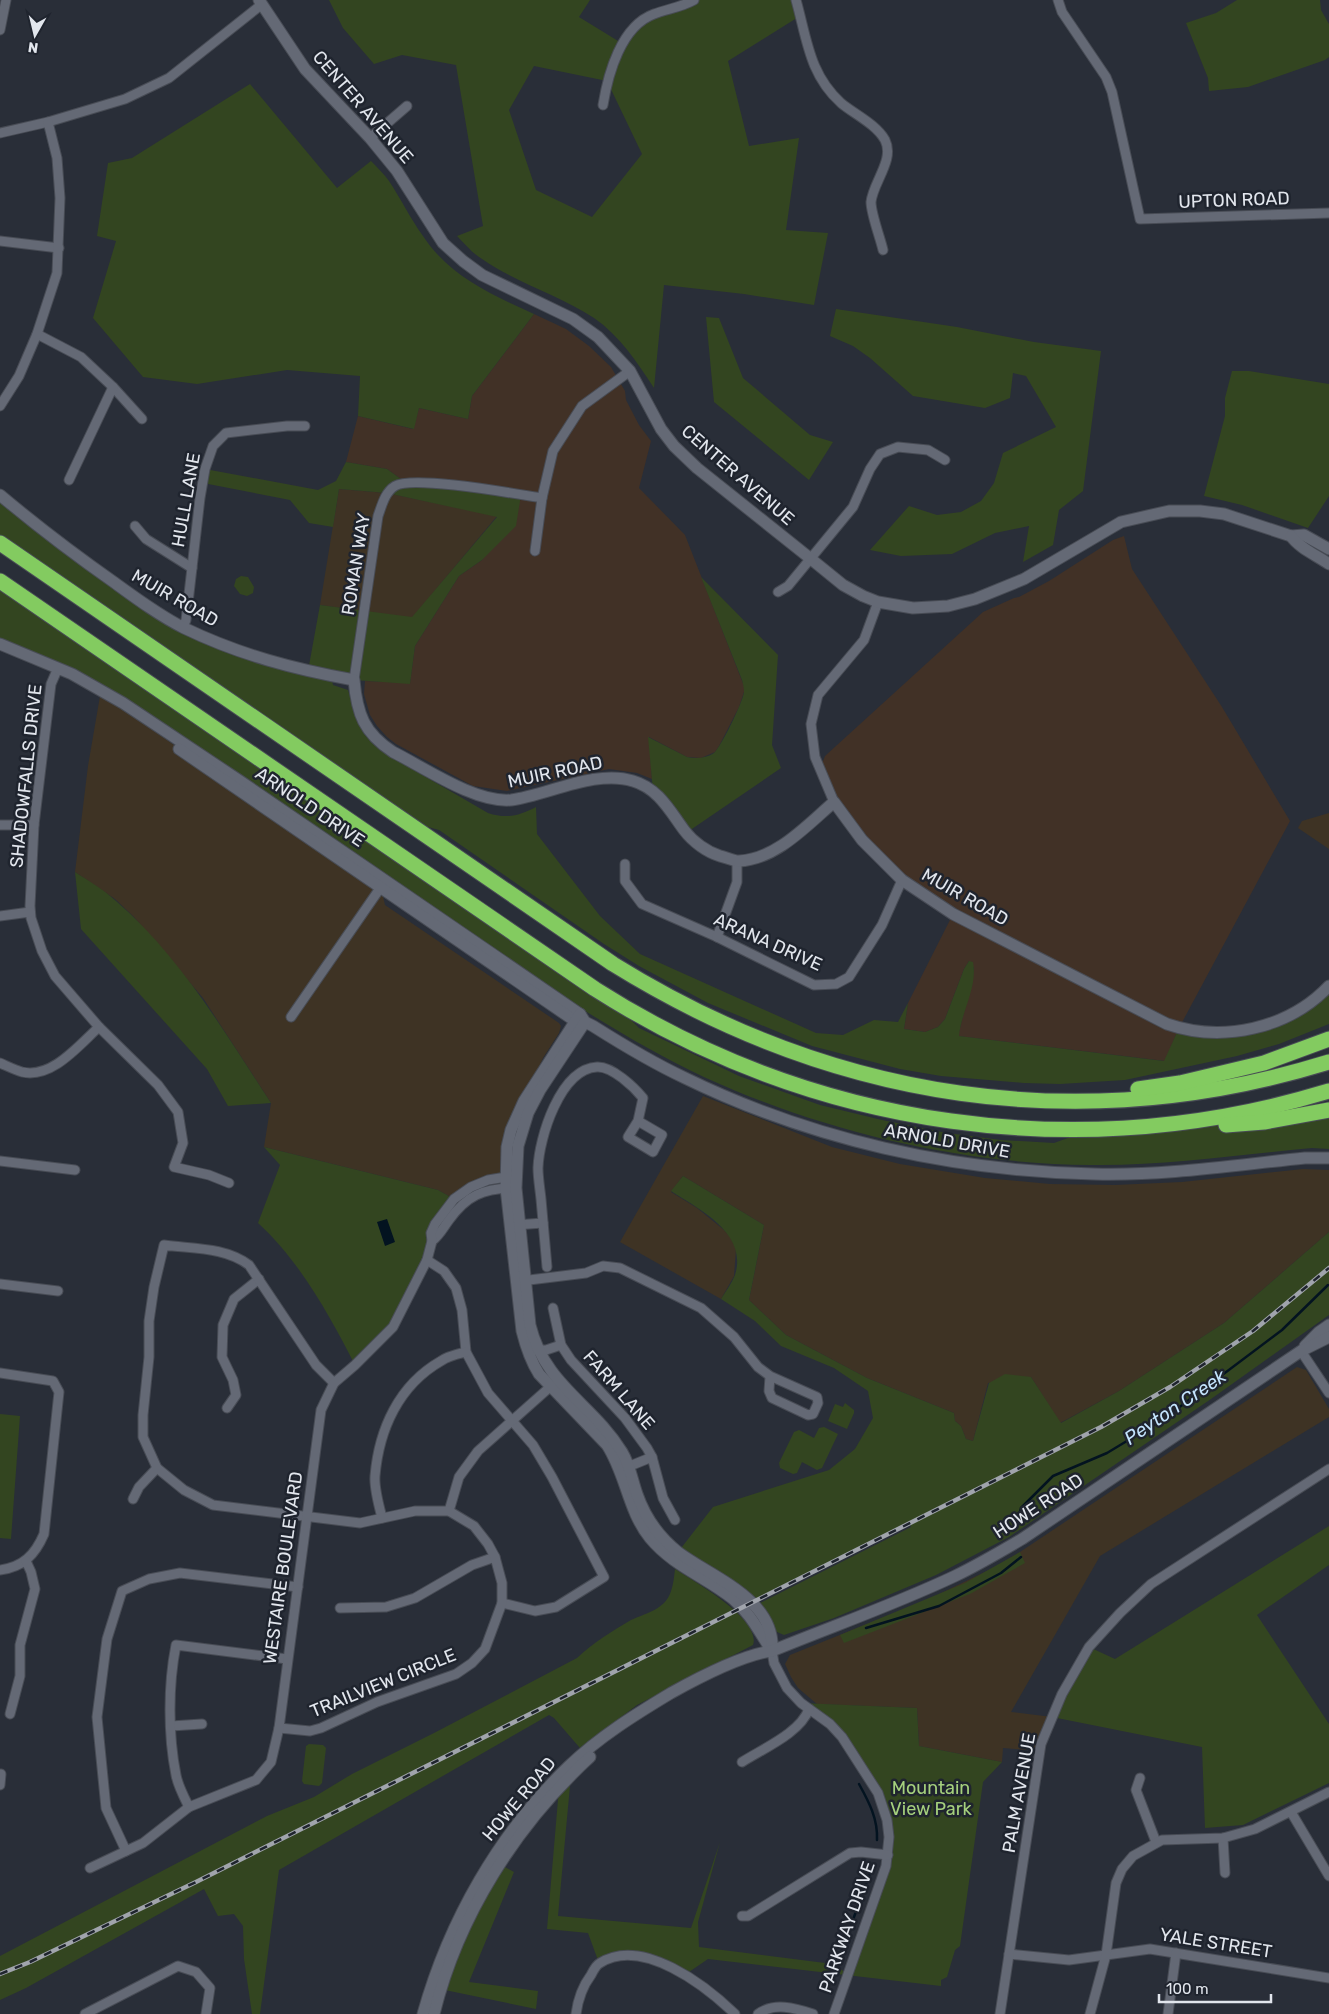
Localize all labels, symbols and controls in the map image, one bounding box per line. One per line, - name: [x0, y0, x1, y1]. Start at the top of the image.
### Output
- north arrow: [10, 10, 60, 60]
- text: N: [27, 38, 39, 56]
- street label: CENTER AVENUE: [308, 46, 418, 168]
- street label: UPTON ROAD: [1178, 187, 1290, 213]
- street label: CENTER AVENUE: [677, 420, 799, 530]
- street label: HULL LANE: [167, 451, 205, 549]
- street label: ROMAN WAY: [337, 511, 375, 617]
- street label: MUIR ROAD: [128, 564, 222, 632]
- street label: SHADOWFALLS DRIVE: [5, 683, 47, 869]
- street label: MUIR ROAD: [506, 751, 604, 793]
- street label: ARNOLD DRIVE: [251, 762, 369, 852]
- street label: MUIR ROAD: [918, 863, 1012, 931]
- street label: ARANA DRIVE: [710, 908, 826, 976]
- street label: ARNOLD DRIVE: [882, 1119, 1012, 1163]
- street label: FARM LANE: [579, 1346, 659, 1434]
- water label: Peyton Creek: [1120, 1364, 1231, 1450]
- street label: HOWE ROAD: [989, 1469, 1087, 1543]
- street label: WESTAIRE BOULEVARD: [259, 1470, 307, 1666]
- street label: TRAILVIEW CIRCLE: [307, 1644, 459, 1722]
- street label: PALM AVENUE: [998, 1731, 1040, 1855]
- street label: HOWE ROAD: [478, 1753, 560, 1845]
- park label: Mountain View Park: [890, 1777, 973, 1820]
- street label: PARKWAY DRIVE: [814, 1858, 880, 1996]
- street label: YALE STREET: [1158, 1923, 1274, 1963]
- scale bar: [1159, 1972, 1272, 2004]
- text: 100 m: [1166, 1980, 1208, 1998]

